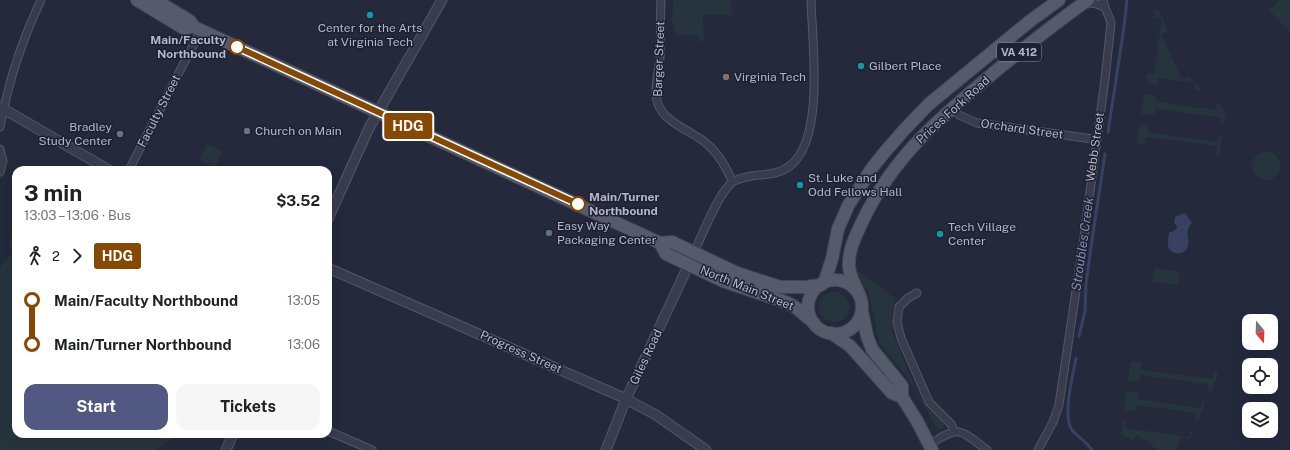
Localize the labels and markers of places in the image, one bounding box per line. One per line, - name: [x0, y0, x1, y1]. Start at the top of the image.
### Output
- marker: Center for the Arts at Virginia Tech: [365, 10, 375, 20]
- place label: Center for the Arts at Virginia Tech: [318, 21, 422, 49]
- place label: Main/Faculty Northbound: [150, 33, 226, 61]
- marker: Main/Faculty Northbound: [229, 39, 245, 55]
- place label: Gilbert Place: [869, 59, 942, 73]
- marker: Gilbert Place: [856, 61, 866, 71]
- place label: Virginia Tech: [734, 70, 806, 84]
- marker: Virginia Tech: [721, 72, 731, 82]
- place label: Bradley Study Center: [38, 120, 113, 148]
- place label: Church on Main: [255, 124, 342, 138]
- marker: Church on Main: [242, 126, 252, 136]
- marker: Bradley Study Center: [115, 129, 125, 139]
- place label: St. Luke and Odd Fellows Hall: [808, 171, 903, 199]
- marker: St. Luke and Odd Fellows Hall: [795, 180, 805, 190]
- place label: Main/Turner Northbound: [589, 190, 660, 218]
- marker: Main/Turner Northbound: [570, 196, 586, 212]
- place label: Easy Way Packaging Center: [557, 219, 657, 247]
- place label: Tech Village Center: [948, 220, 1016, 248]
- marker: Easy Way Packaging Center: [544, 228, 554, 238]
- marker: Tech Village Center: [935, 229, 945, 239]

